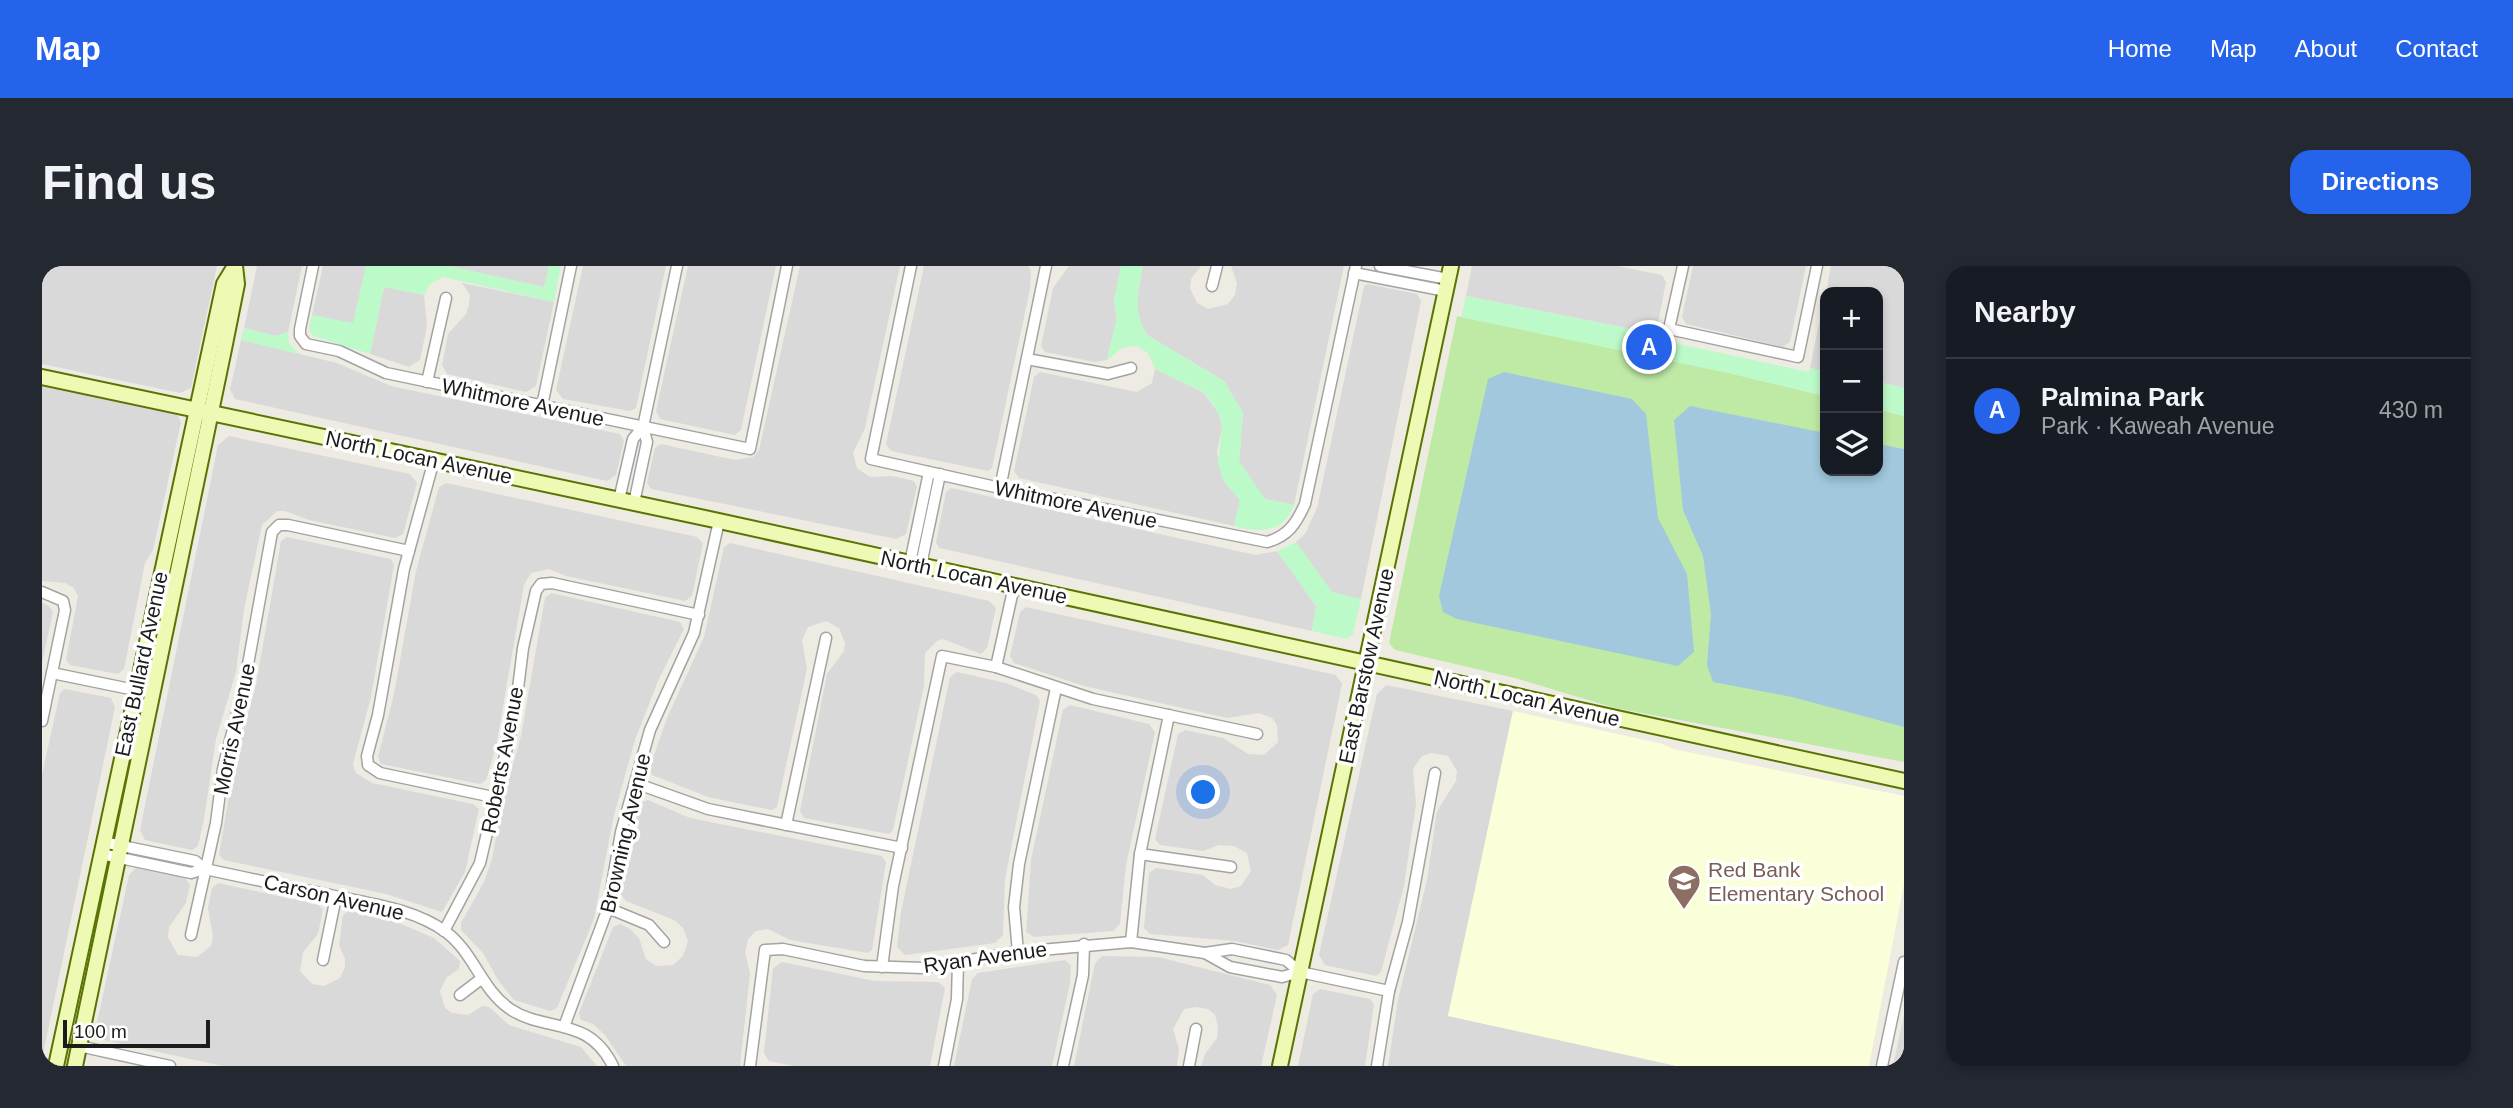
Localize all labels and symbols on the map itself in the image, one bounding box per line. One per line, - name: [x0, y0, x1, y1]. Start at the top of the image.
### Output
- pin: A: [1626, 321, 1672, 373]
- street label: Whitmore Avenue: [440, 374, 606, 430]
- street label: North Locan Avenue: [324, 426, 514, 488]
- street label: Whitmore Avenue: [993, 476, 1159, 532]
- street label: North Locan Avenue: [879, 546, 1069, 608]
- street label: East Barstow Avenue: [1334, 566, 1398, 766]
- street label: East Bullard Avenue: [110, 569, 172, 759]
- street label: Morris Avenue: [209, 661, 259, 797]
- street label: North Locan Avenue: [1432, 665, 1622, 731]
- street label: Roberts Avenue: [476, 685, 528, 835]
- street label: Browning Avenue: [595, 751, 655, 915]
- your location: [1186, 775, 1220, 809]
- place label: Red Bank Elementary School: [1708, 858, 1884, 905]
- school or university icon: Red Bank Elementary School: [1665, 862, 1703, 911]
- street label: Carson Avenue: [262, 870, 406, 924]
- street label: Ryan Avenue: [922, 937, 1048, 977]
- scale bar: [63, 1017, 210, 1049]

